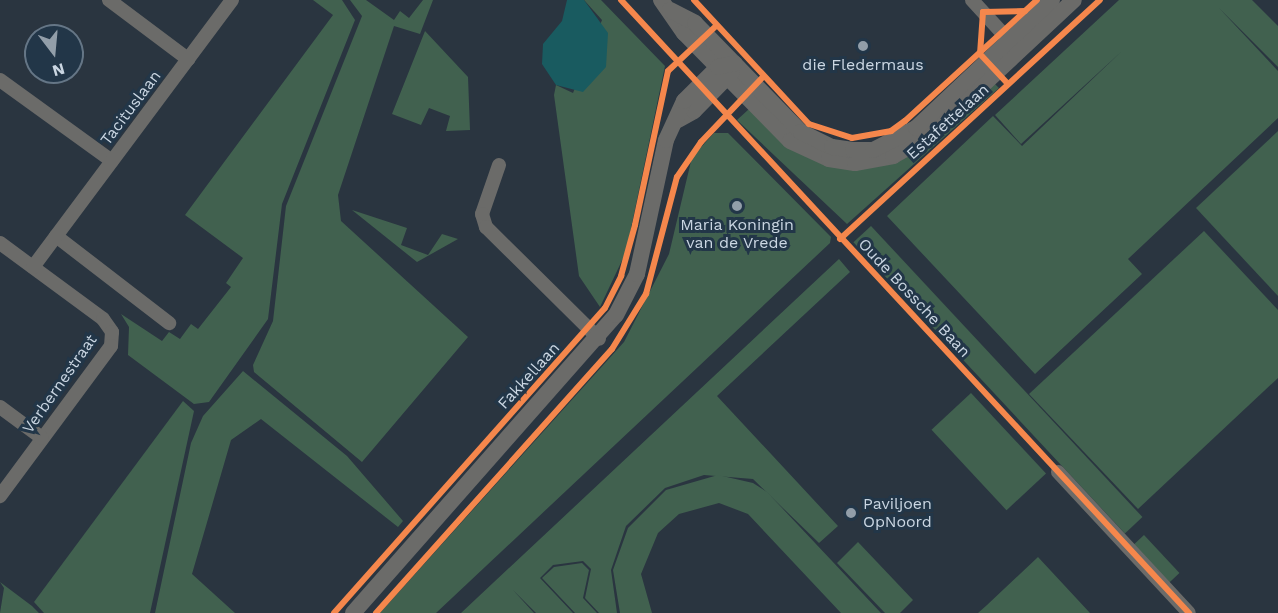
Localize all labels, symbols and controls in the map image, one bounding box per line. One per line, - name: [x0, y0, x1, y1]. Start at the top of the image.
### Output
- north arrow: [24, 24, 84, 84]
- marker: die Fledermaus: [856, 39, 870, 53]
- place label: die Fledermaus: [802, 55, 924, 75]
- text: N: [50, 59, 67, 81]
- street label: Tacituslaan: [97, 67, 165, 149]
- street label: Estafettelaan: [903, 80, 993, 164]
- marker: Maria Koningin van de Vrede: [730, 199, 744, 213]
- place label: Maria Koningin van de Vrede: [680, 215, 794, 253]
- street label: Oude Bossche Baan: [854, 235, 974, 361]
- street label: Verbernestraat: [19, 331, 101, 437]
- street label: Fakkellaan: [494, 339, 564, 413]
- place label: Paviljoen OpNoord: [863, 494, 932, 532]
- marker: Paviljoen OpNoord: [844, 506, 858, 520]

